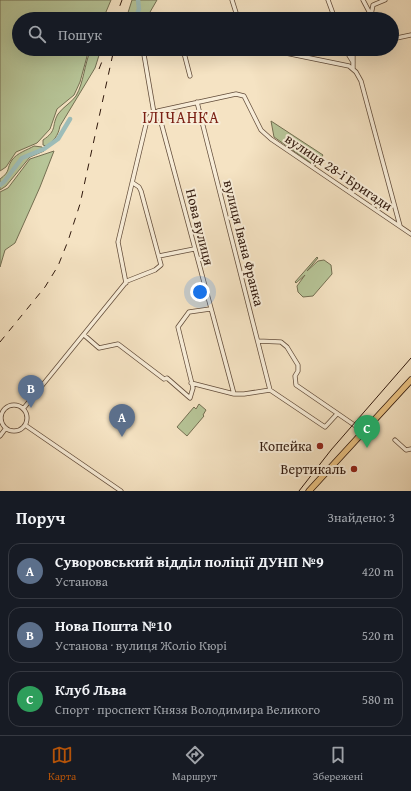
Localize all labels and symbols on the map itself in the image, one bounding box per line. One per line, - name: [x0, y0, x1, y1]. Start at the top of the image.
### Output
- district label: ІЛІЧАНКА: [142, 105, 220, 129]
- street label: вулиця 28-ї Бригади: [281, 128, 397, 216]
- street label: вулиця Івана Франка: [219, 178, 269, 308]
- street label: Нова вулиця: [181, 187, 219, 267]
- your location: [190, 282, 210, 302]
- pin: B: [18, 375, 44, 408]
- pin: A: [109, 404, 135, 437]
- pin: C: [354, 415, 380, 448]
- place label: Копейка: [259, 436, 312, 456]
- marker: Копейка: [315, 441, 325, 451]
- place label: Вертикаль: [281, 459, 346, 479]
- marker: Вертикаль: [349, 464, 359, 474]

